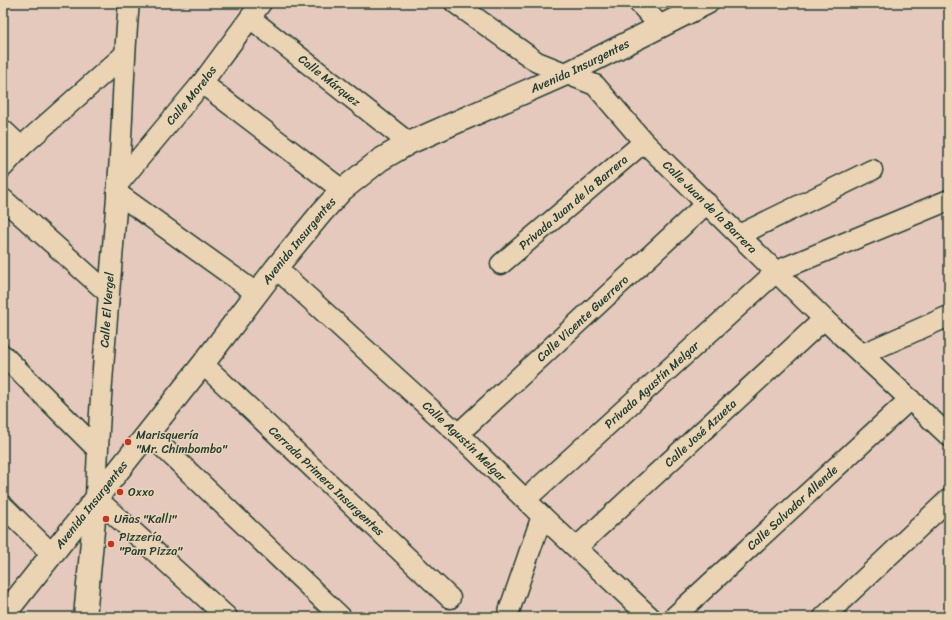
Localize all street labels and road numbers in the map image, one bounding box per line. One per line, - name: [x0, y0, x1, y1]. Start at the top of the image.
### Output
- street label: Avenida Insurgentes: [526, 33, 634, 100]
- street label: Calle Márquez: [293, 49, 366, 112]
- street label: Calle Morelos: [160, 60, 223, 130]
- street label: Privada Juan de la Barrera: [513, 149, 633, 256]
- street label: Calle Juan de la Barrera: [657, 155, 763, 259]
- street label: Avenida Insurgentes: [256, 192, 342, 290]
- street label: Calle Vicente Guerrero: [531, 269, 634, 367]
- street label: Calle El Vergel: [93, 271, 121, 348]
- street label: Privada Agustín Melgar: [599, 335, 705, 434]
- street label: Calle José Azueta: [659, 393, 742, 473]
- street label: Calle Agustín Melgar: [417, 395, 513, 488]
- street label: Cerrada Primera Insurgentes: [263, 420, 390, 542]
- street label: Avenida Insurgentes: [48, 455, 134, 555]
- street label: Calle Salvador Allende: [741, 460, 843, 556]

